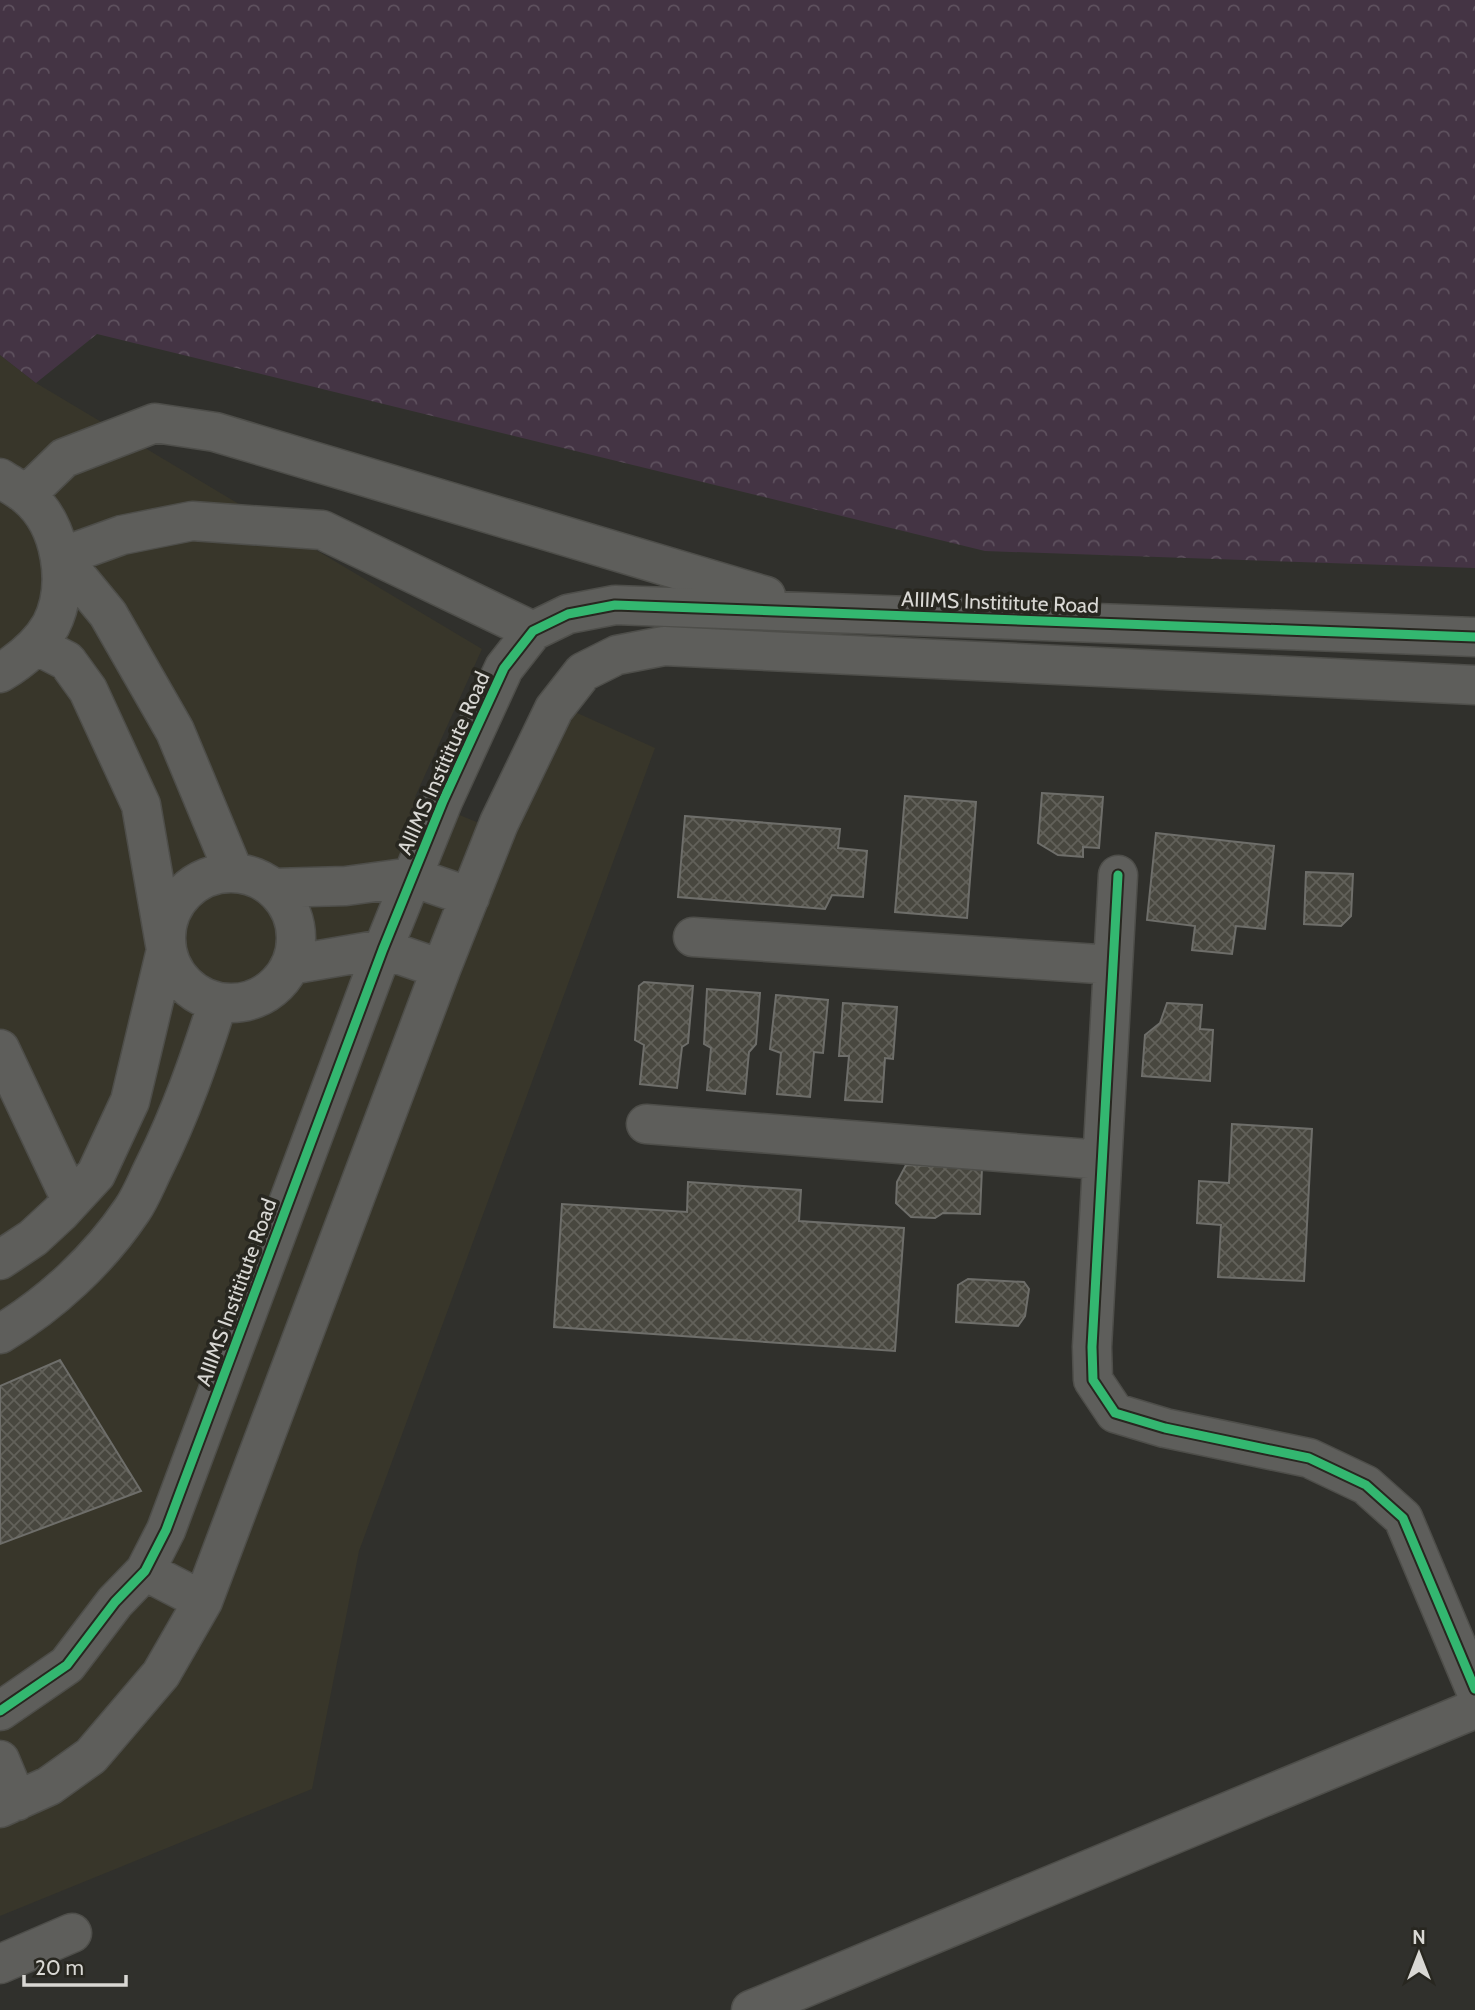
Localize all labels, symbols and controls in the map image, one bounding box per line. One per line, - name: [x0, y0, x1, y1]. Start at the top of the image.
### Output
- street label: AIIIMS Instititute Road: [901, 586, 1099, 618]
- street label: AIIIMS Instititute Road: [391, 668, 495, 858]
- street label: AIIIMS Instititute Road: [190, 1195, 282, 1389]
- north arrow: [1384, 1919, 1454, 1989]
- text: N: [1412, 1926, 1426, 1949]
- scale bar: [24, 1944, 126, 1988]
- text: 20 m: [35, 1955, 84, 1980]

